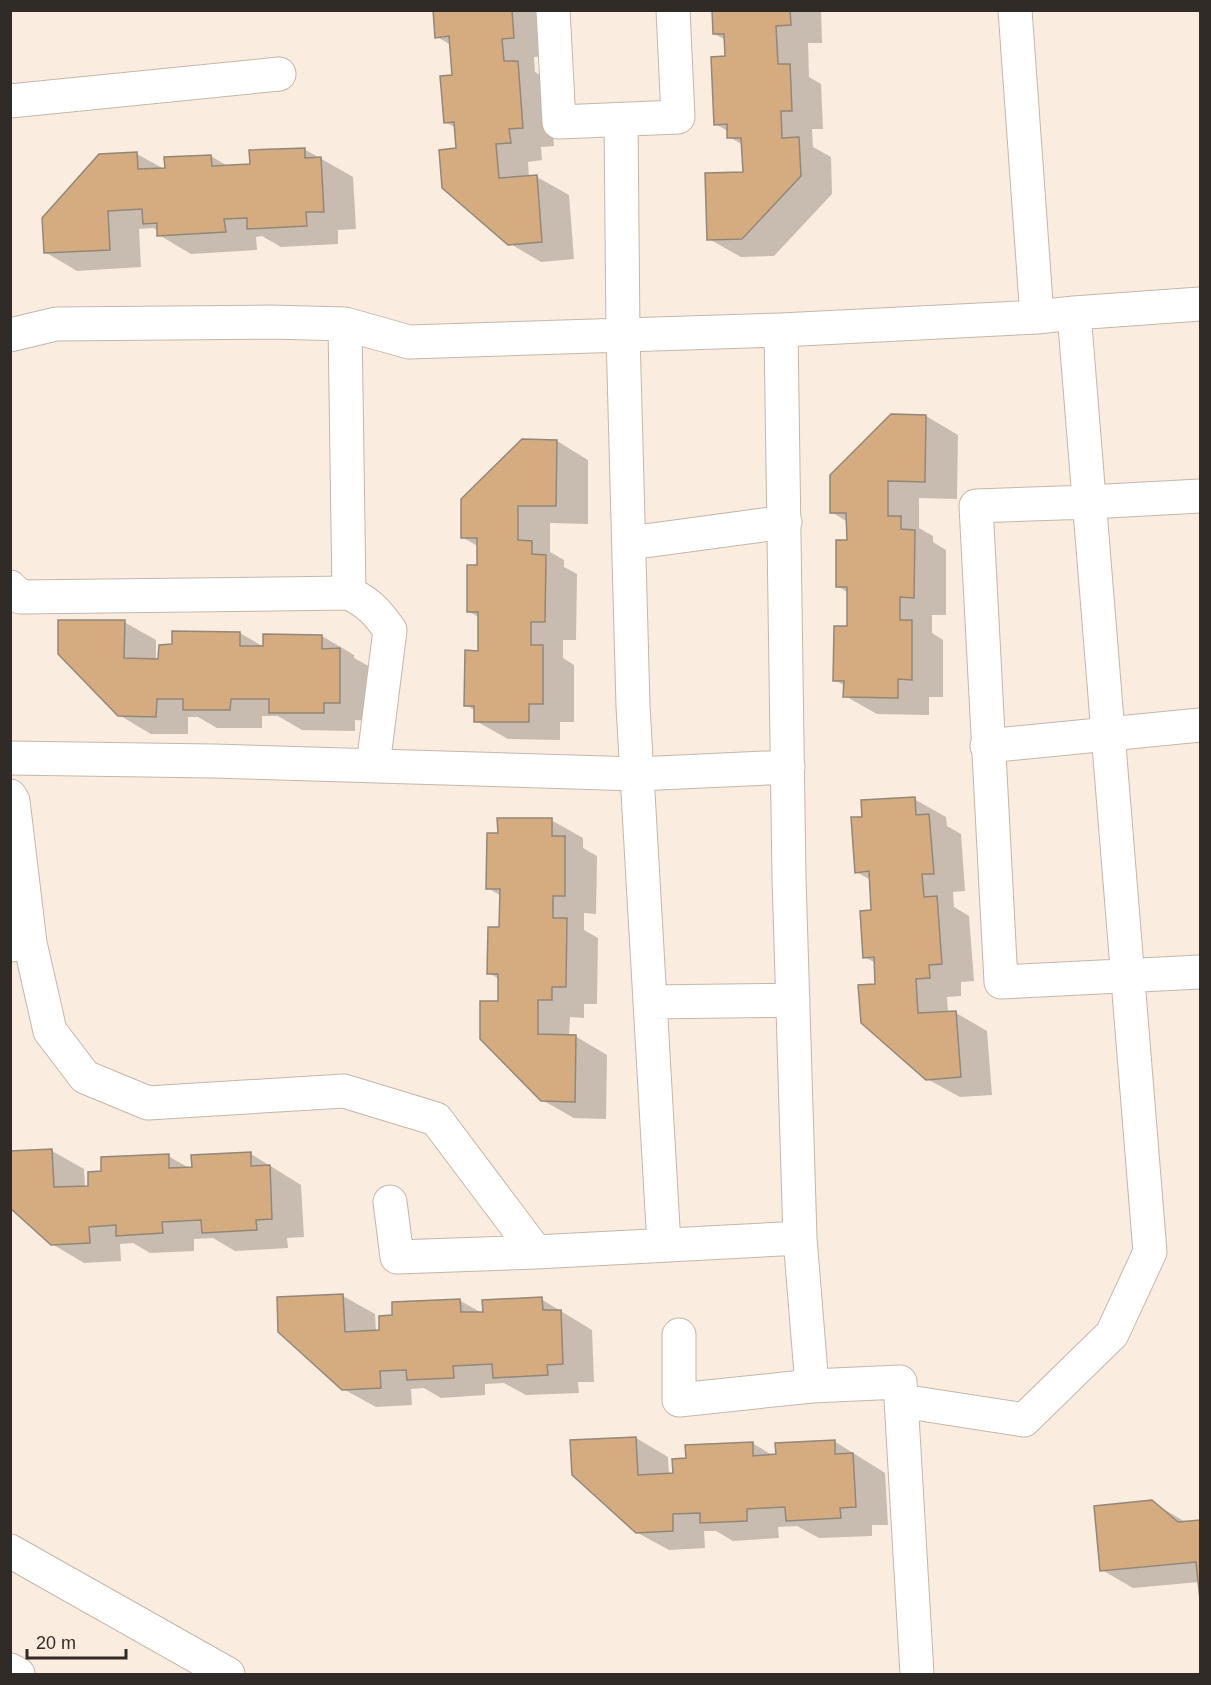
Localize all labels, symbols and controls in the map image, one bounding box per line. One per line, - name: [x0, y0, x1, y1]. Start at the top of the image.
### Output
- scale bar: [27, 1622, 126, 1660]
- text: 20 m: [36, 1633, 76, 1653]

